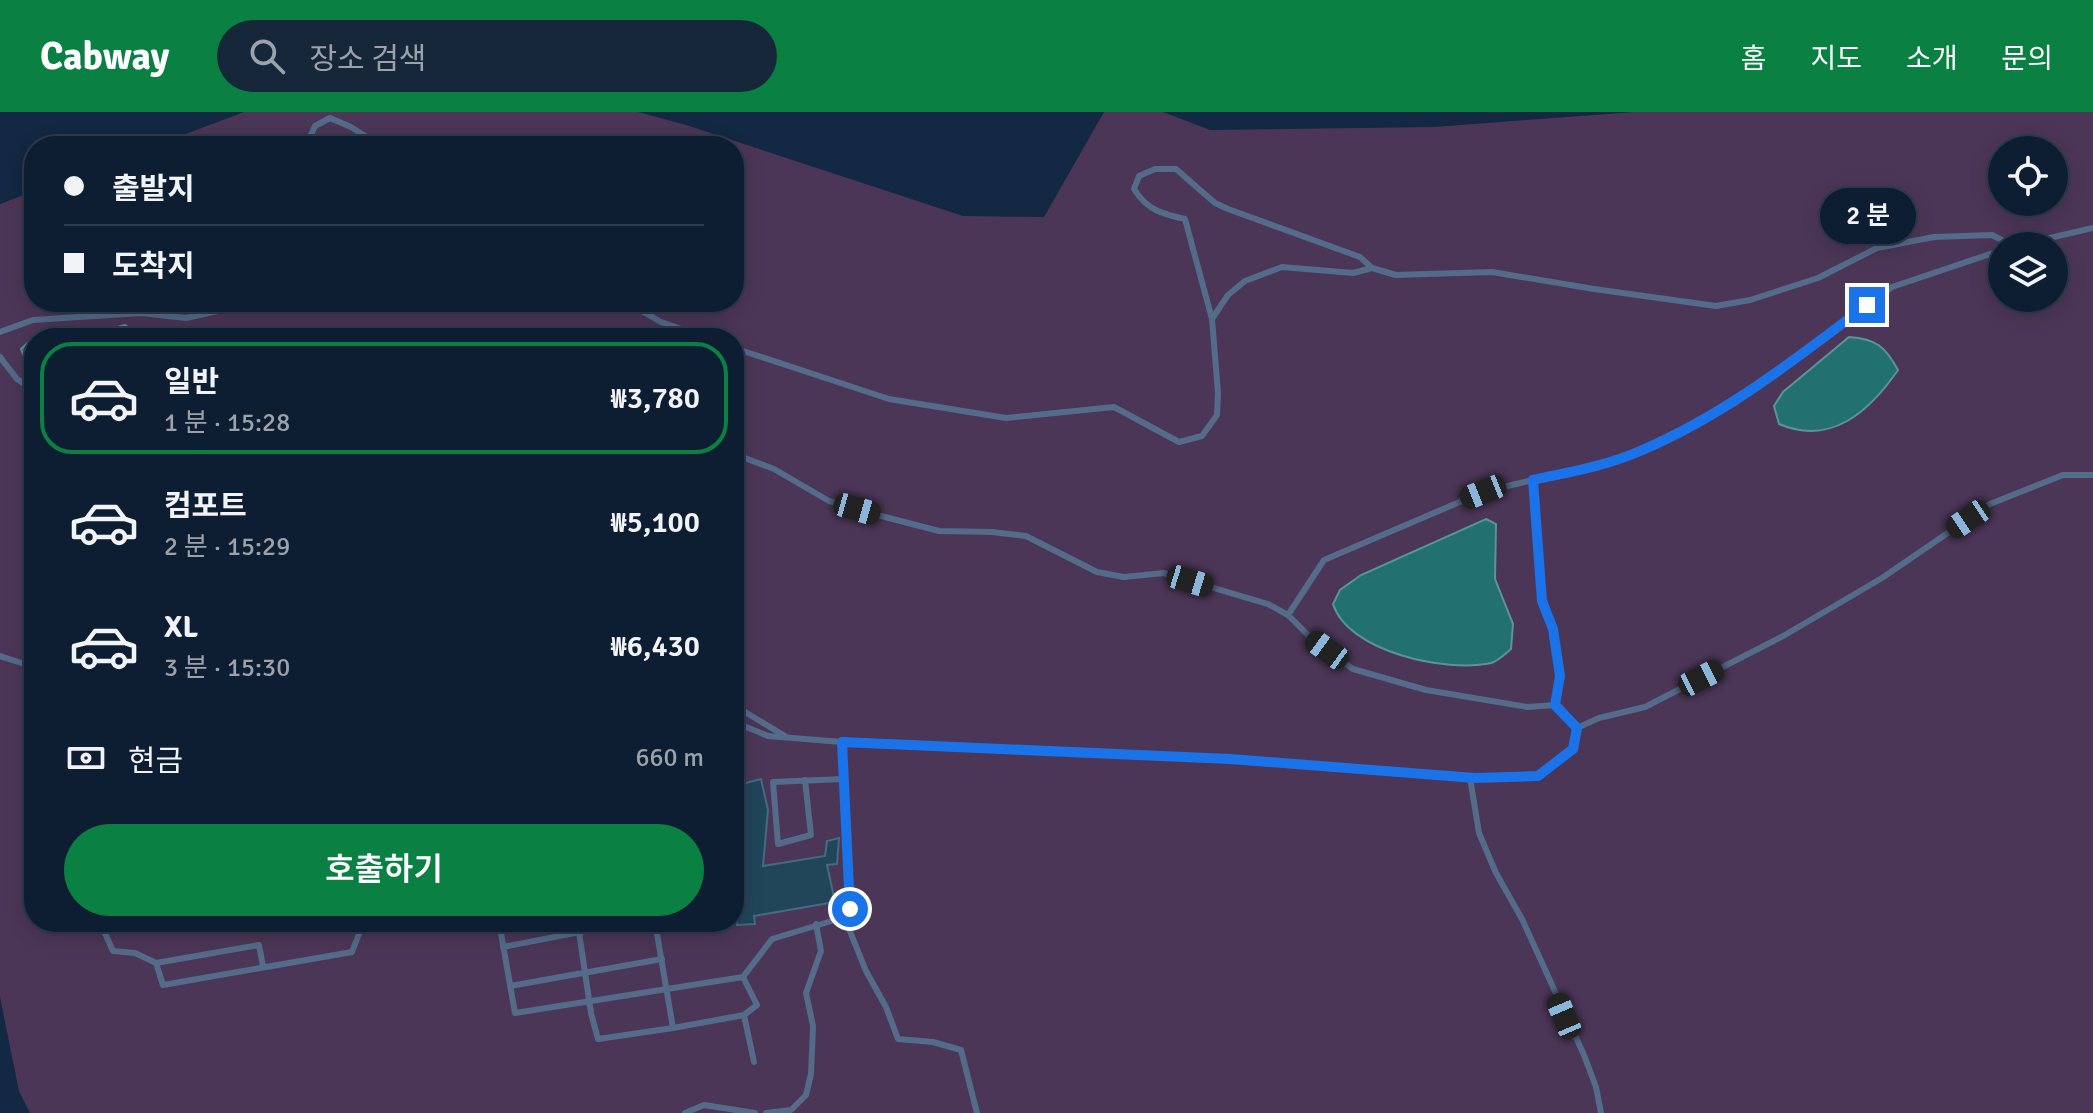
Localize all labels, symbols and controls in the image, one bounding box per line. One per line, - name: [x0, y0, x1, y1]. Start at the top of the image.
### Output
- search box: [217, 20, 777, 92]
- text: Cabway: [40, 33, 169, 80]
- icon: search: [245, 34, 289, 78]
- text: 장소 검색: [309, 41, 426, 78]
- text: 홈: [1741, 42, 1766, 76]
- text: 지도: [1810, 42, 1862, 76]
- text: 소개: [1906, 42, 1957, 76]
- text: 문의: [2001, 42, 2053, 76]
- map controls: [1988, 136, 2068, 312]
- button: locate: [1988, 136, 2068, 216]
- text: 출발지: [112, 171, 195, 208]
- callout: 2 분: [1819, 189, 1915, 245]
- text: 2 분: [1846, 200, 1890, 232]
- button: layers: [1988, 232, 2068, 312]
- text: 도착지: [112, 248, 195, 285]
- route end: [1849, 287, 1885, 323]
- icon: car: [68, 362, 140, 434]
- text: 일반: [164, 364, 219, 401]
- text: ₩3,780: [611, 380, 700, 417]
- text: 1 분 · 15:28: [164, 407, 290, 439]
- car: [1456, 472, 1510, 512]
- icon: car: [68, 486, 140, 558]
- text: 컴포트: [164, 488, 247, 525]
- car: [831, 491, 883, 527]
- car: [1941, 496, 1995, 542]
- text: ₩5,100: [611, 504, 700, 541]
- text: 2 분 · 15:29: [164, 531, 290, 563]
- car: [1164, 563, 1216, 599]
- text: XL: [164, 609, 198, 646]
- icon: car: [68, 610, 140, 682]
- car: [1301, 626, 1353, 674]
- text: ₩6,430: [611, 628, 700, 665]
- text: 3 분 · 15:30: [164, 652, 290, 684]
- car: [1674, 656, 1728, 700]
- icon: cash: [64, 736, 108, 780]
- text: 660 m: [635, 742, 704, 774]
- text: 현금: [128, 743, 183, 780]
- button: 호출하기: [64, 824, 704, 916]
- route start: [832, 891, 868, 927]
- car: [1544, 989, 1584, 1043]

